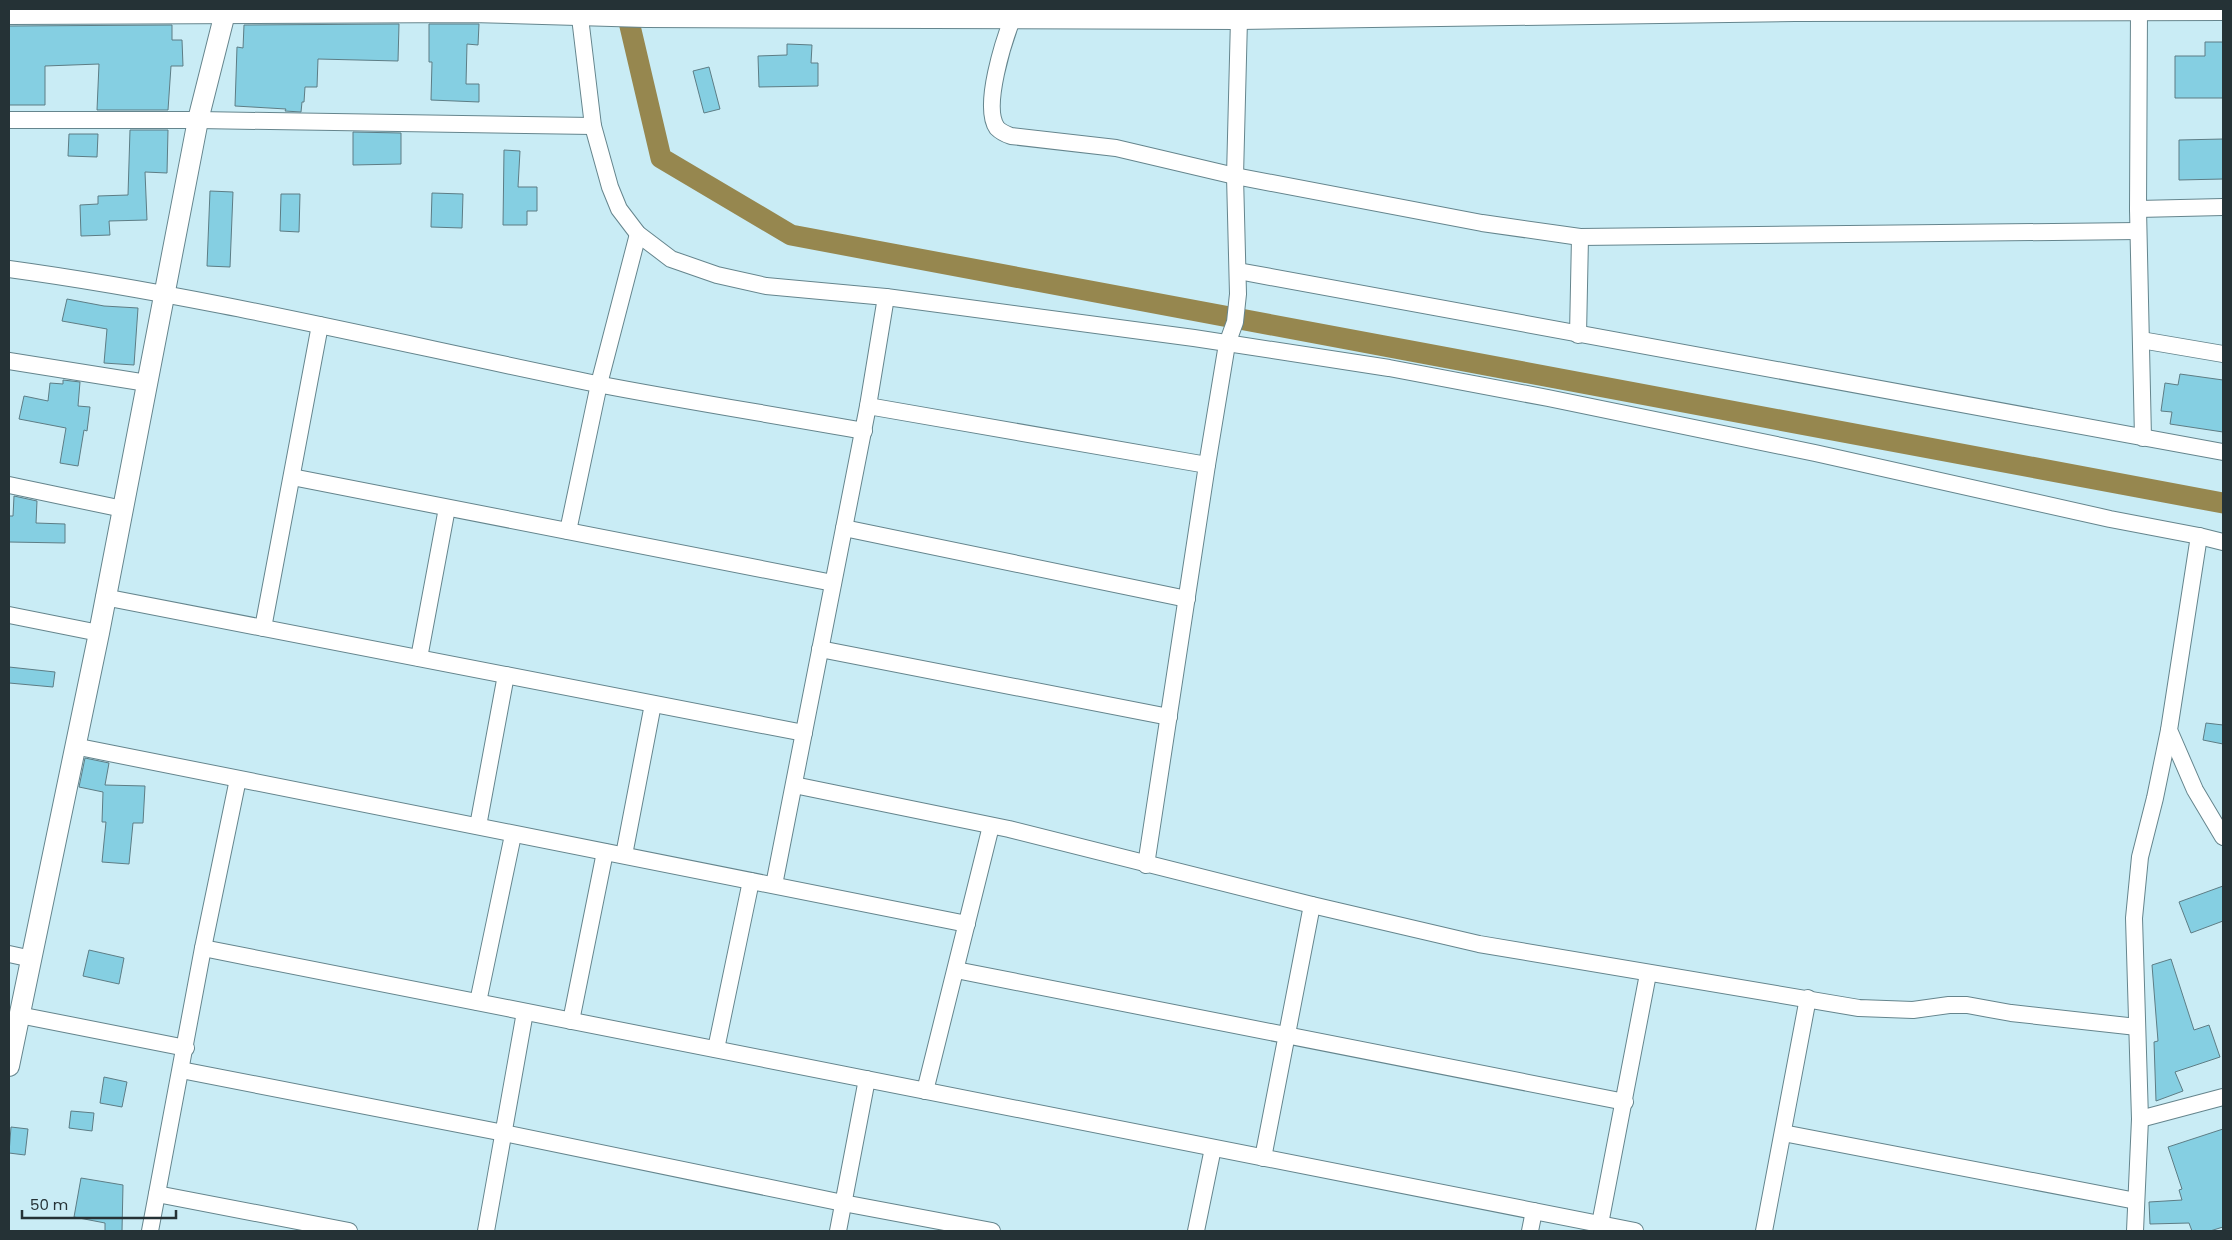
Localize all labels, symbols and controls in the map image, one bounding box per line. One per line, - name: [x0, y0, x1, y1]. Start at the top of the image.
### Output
- scale bar: [22, 1188, 176, 1220]
- text: 50 m: [30, 1194, 68, 1215]

